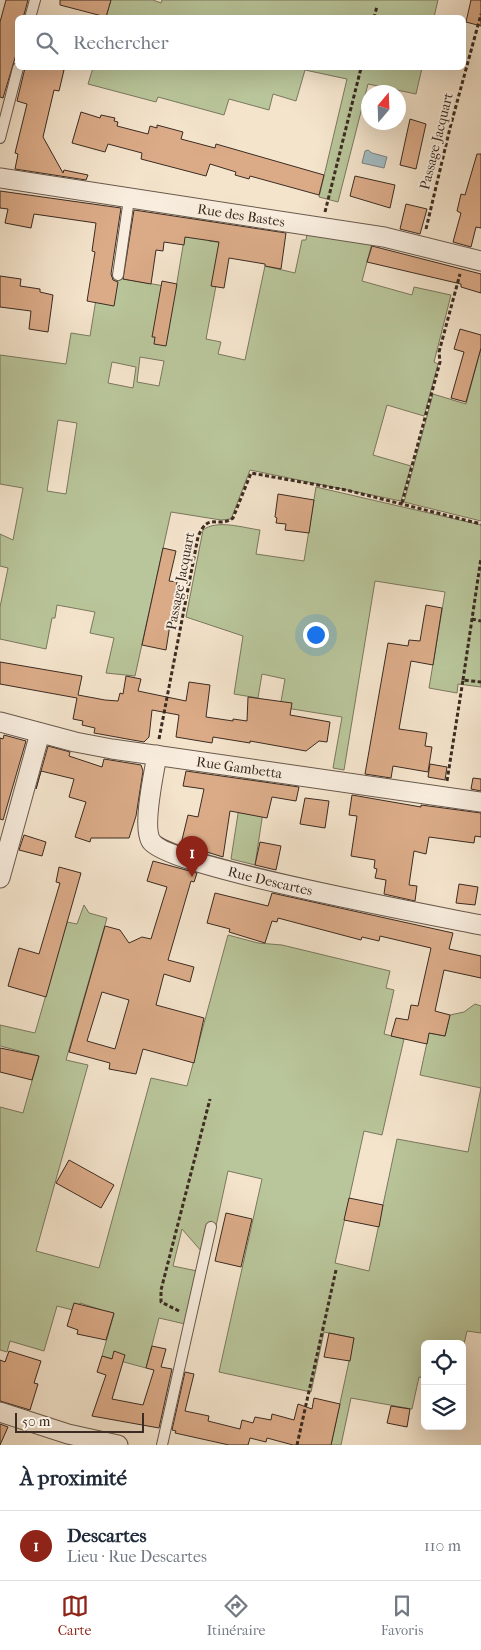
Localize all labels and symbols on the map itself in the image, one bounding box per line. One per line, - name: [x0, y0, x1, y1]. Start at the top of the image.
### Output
- north arrow: [361, 85, 406, 130]
- street label: Passage Jacquart: [416, 91, 457, 191]
- street label: Rue des Bastes: [196, 200, 286, 231]
- street label: Passage Jacquart: [163, 531, 198, 631]
- your location: [303, 622, 329, 648]
- street label: Rue Gambetta: [195, 753, 284, 782]
- pin: 1: [176, 836, 208, 877]
- street label: Rue Descartes: [226, 863, 314, 900]
- scale bar: [15, 1410, 144, 1433]

